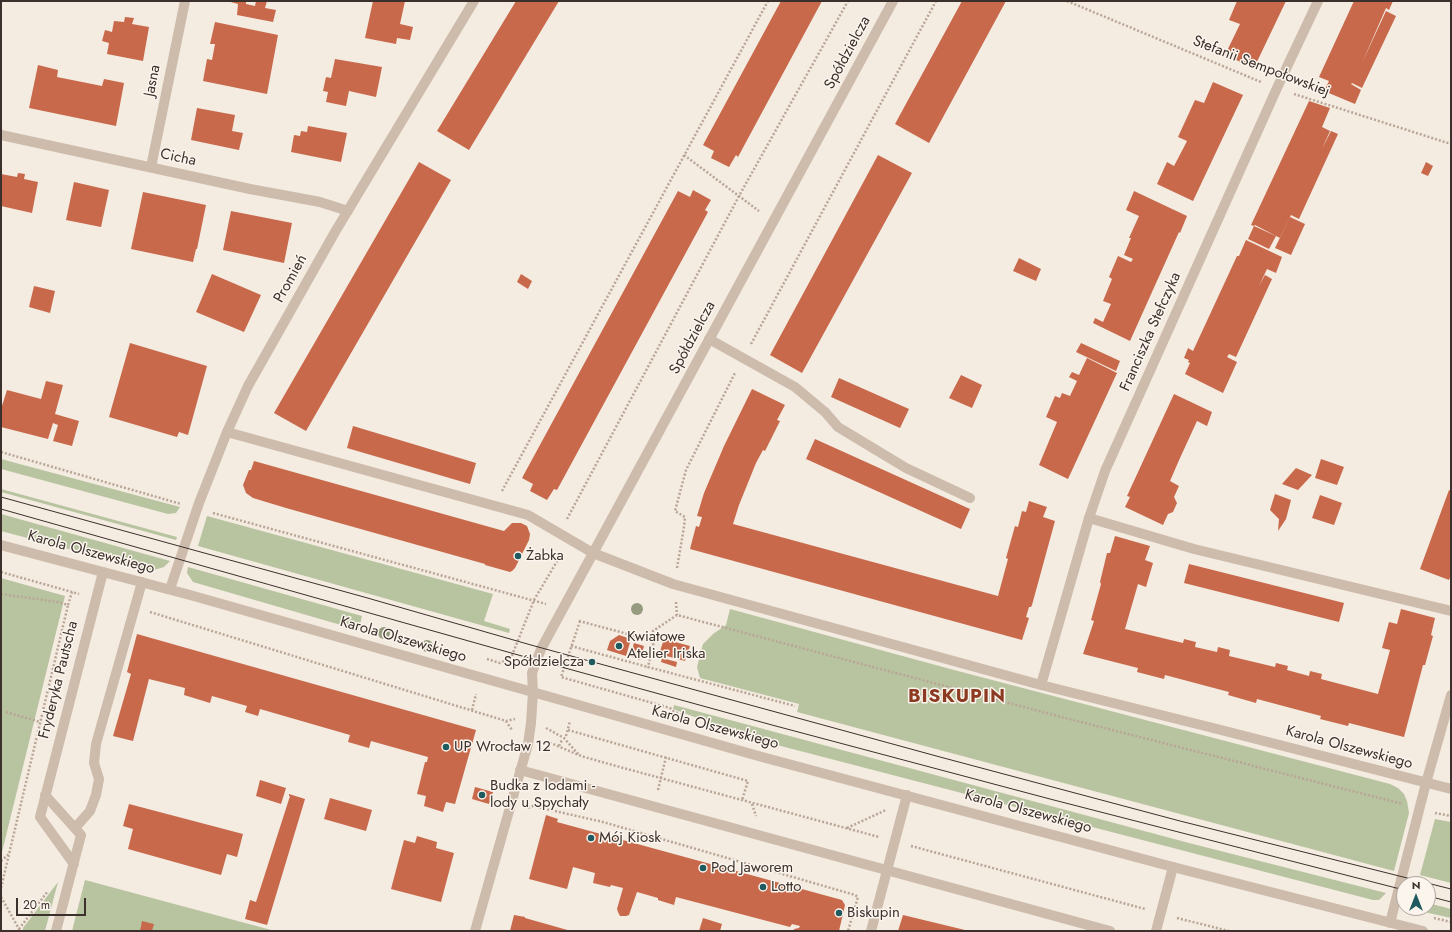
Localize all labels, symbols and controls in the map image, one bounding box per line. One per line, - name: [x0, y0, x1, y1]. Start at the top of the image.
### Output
- street label: Spółdzielcza: [821, 13, 875, 93]
- street label: Stefanii Sempołowskiej: [1190, 33, 1332, 101]
- street label: Jasna: [141, 64, 165, 98]
- street label: Cicha: [158, 145, 198, 171]
- street label: Promień: [270, 252, 312, 306]
- street label: Franciszka Stefczyka: [1117, 270, 1185, 394]
- street label: Spółdzielcza: [666, 298, 720, 378]
- street label: Karola Olszewskiego: [26, 527, 156, 579]
- place label: Żabka: [526, 547, 564, 565]
- marker: Żabka: [513, 551, 523, 561]
- street label: Karola Olszewskiego: [338, 613, 468, 667]
- street label: Fryderyka Pautscha: [36, 619, 82, 741]
- place label: Kwiatowe Atelier Iriska: [627, 628, 706, 663]
- marker: Kwiatowe Atelier Iriska: [614, 641, 624, 651]
- place label: Spółdzielcza: [504, 653, 584, 671]
- marker: Spółdzielcza: [587, 657, 597, 667]
- district label: BISKUPIN: [908, 686, 1006, 708]
- street label: Karola Olszewskiego: [650, 702, 780, 754]
- street label: Karola Olszewskiego: [1284, 722, 1414, 774]
- place label: UP Wrocław 12: [454, 738, 551, 756]
- marker: UP Wrocław 12: [441, 742, 451, 752]
- place label: Budka z lodami - lody u Spychały: [490, 777, 595, 812]
- street label: Karola Olszewskiego: [963, 786, 1093, 838]
- marker: Budka z lodami - lody u Spychały: [477, 790, 487, 800]
- place label: Mój Kiosk: [599, 829, 661, 847]
- marker: Mój Kiosk: [586, 833, 596, 843]
- place label: Pod Jaworem: [711, 859, 793, 877]
- marker: Pod Jaworem: [698, 863, 708, 873]
- north arrow: [1396, 876, 1436, 916]
- text: N: [1412, 877, 1420, 893]
- place label: Lotto: [771, 878, 801, 896]
- marker: Lotto: [758, 882, 768, 892]
- scale bar: [18, 890, 88, 916]
- text: 20 m: [23, 896, 50, 914]
- place label: Biskupin: [847, 904, 900, 922]
- marker: Biskupin: [834, 908, 844, 918]

